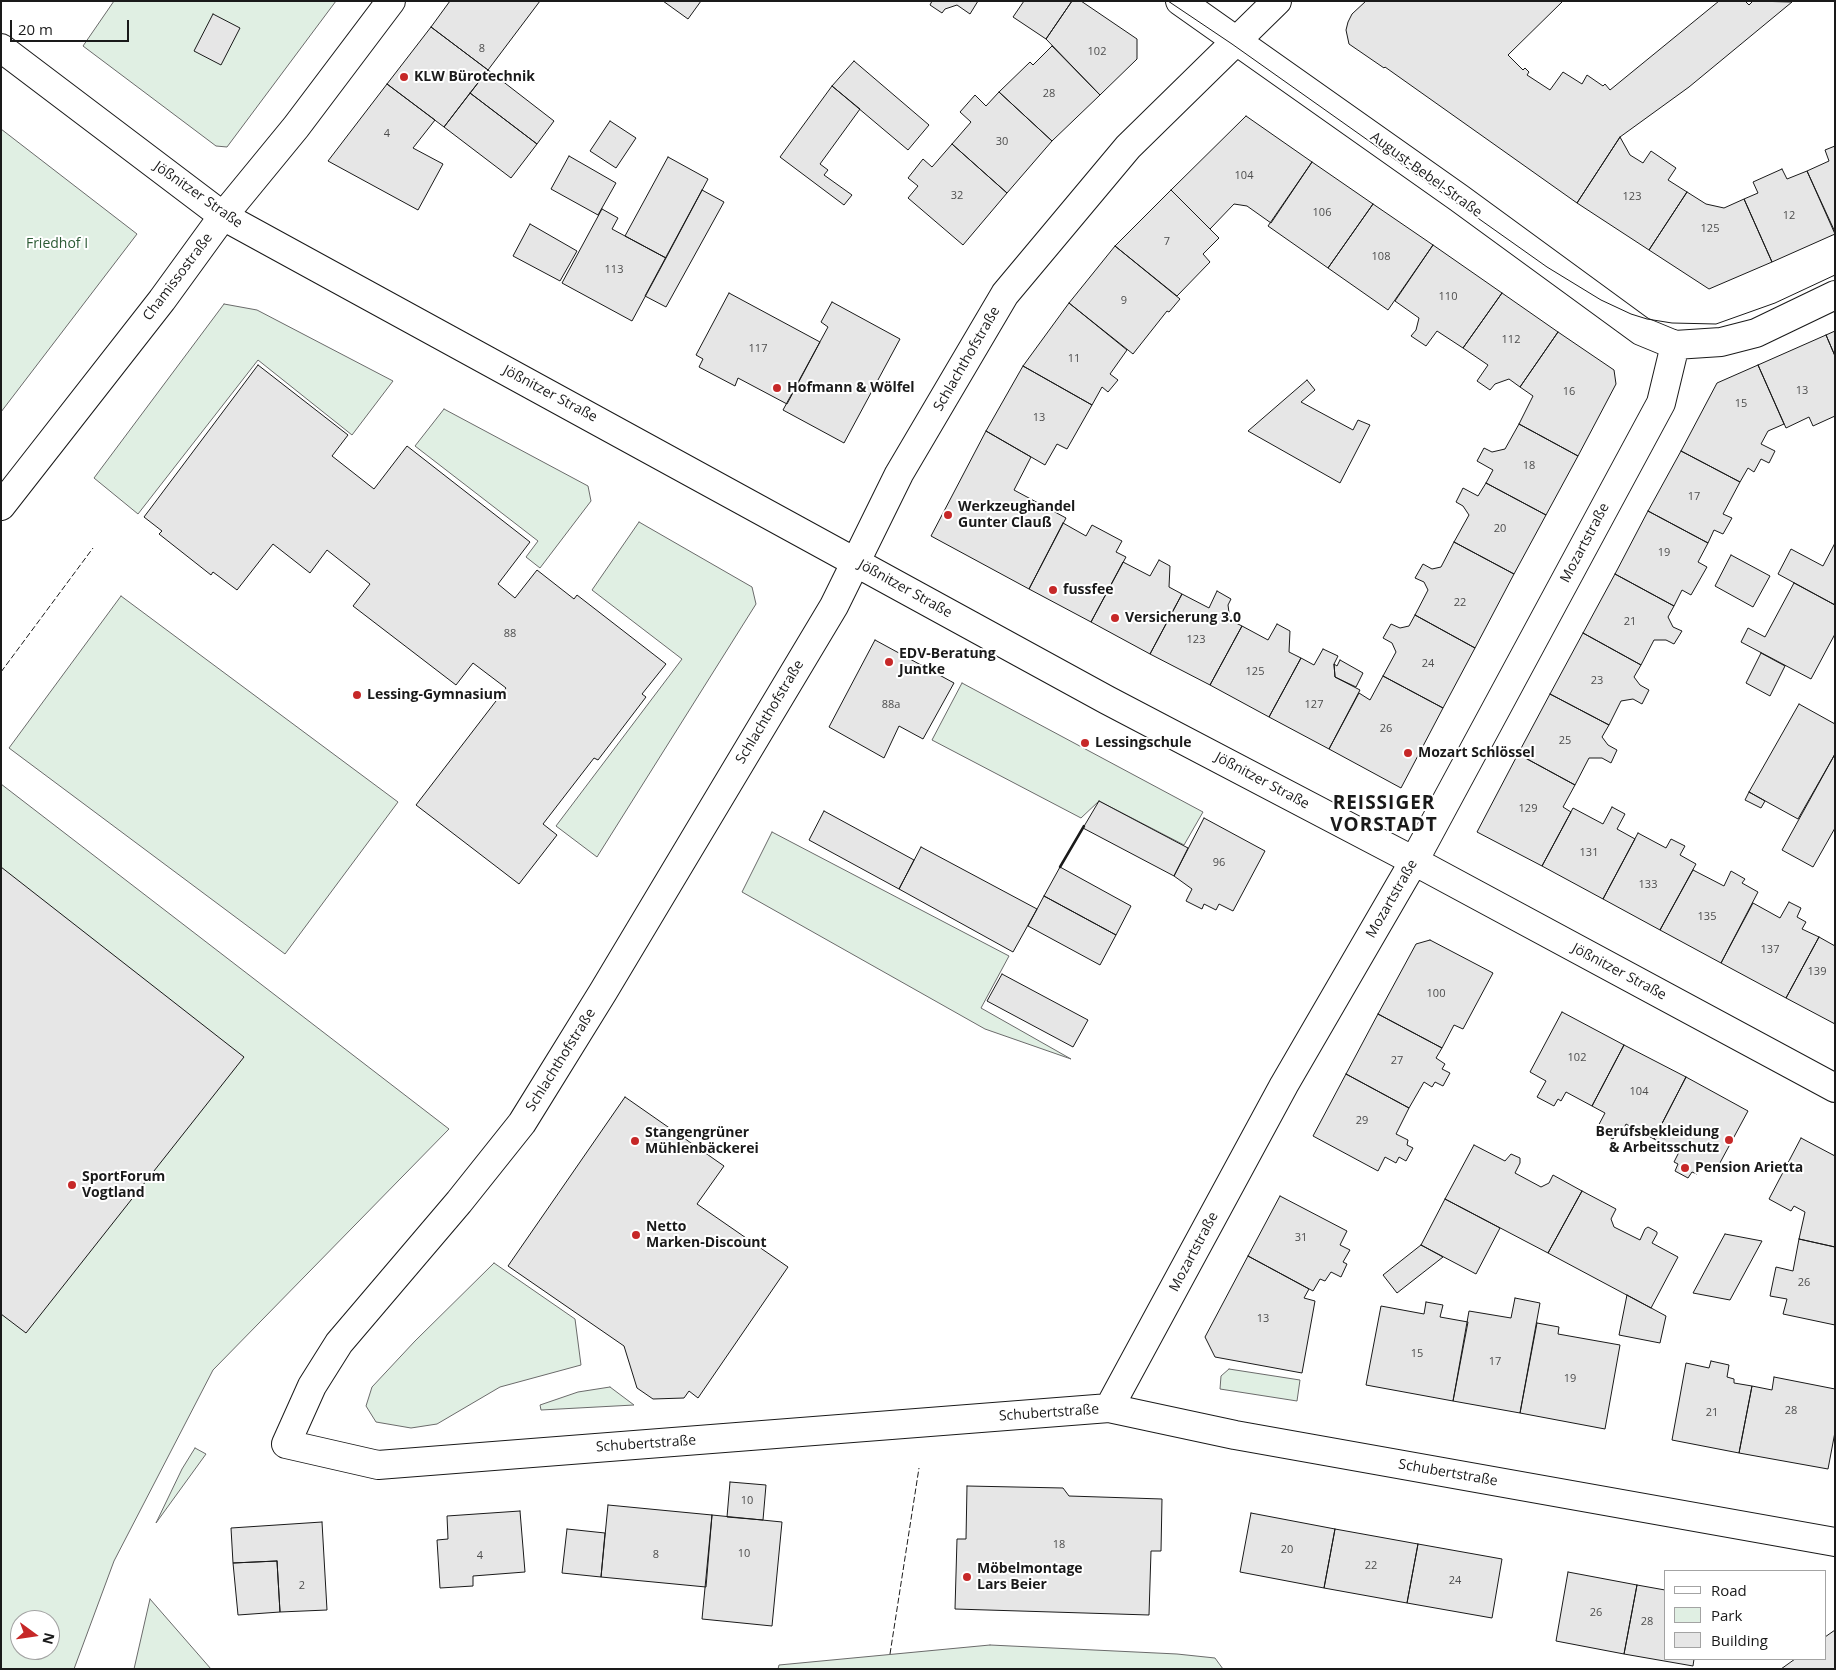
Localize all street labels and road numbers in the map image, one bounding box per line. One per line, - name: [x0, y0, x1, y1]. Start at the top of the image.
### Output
- street label: August-Bebel-Straße: [1367, 129, 1485, 221]
- street label: Jößnitzer Straße: [150, 158, 246, 232]
- street label: Chamissostraße: [140, 230, 216, 324]
- street label: Schlachthofstraße: [930, 304, 1004, 414]
- street label: Jößnitzer Straße: [500, 362, 600, 426]
- street label: Mozartstraße: [1557, 500, 1613, 586]
- street label: Jößnitzer Straße: [855, 556, 955, 622]
- street label: Schlachthofstraße: [732, 657, 808, 767]
- street label: Jößnitzer Straße: [1212, 749, 1312, 813]
- street label: Mozartstraße: [1363, 857, 1421, 941]
- street label: Jößnitzer Straße: [1569, 940, 1669, 1004]
- street label: Schlachthofstraße: [523, 1006, 599, 1114]
- street label: Mozartstraße: [1166, 1209, 1222, 1295]
- street label: Schubertstraße: [998, 1401, 1100, 1425]
- street label: Schubertstraße: [595, 1432, 697, 1456]
- street label: Schubertstraße: [1397, 1456, 1499, 1490]

